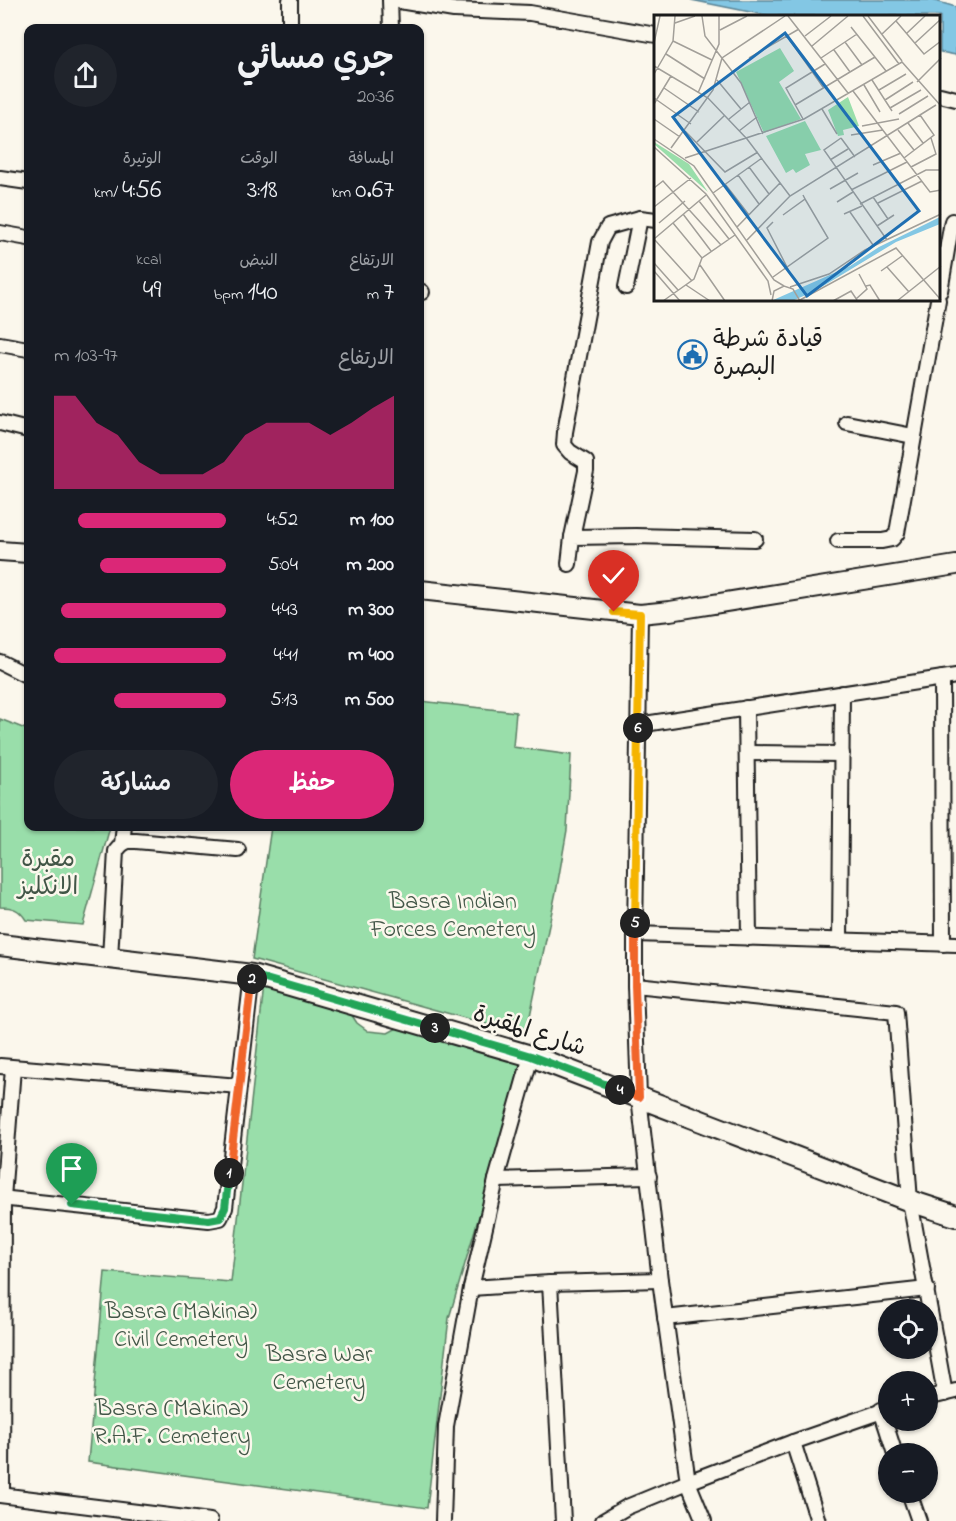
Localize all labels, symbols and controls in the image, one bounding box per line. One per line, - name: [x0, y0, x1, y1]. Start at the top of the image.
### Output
- inset map: [654, 15, 941, 302]
- text: جري مسائي: [237, 36, 394, 84]
- button: share: [54, 44, 117, 107]
- text: 20:36: [357, 83, 394, 112]
- text: الوتيرة: [123, 147, 161, 171]
- text: الوقت: [240, 147, 278, 171]
- text: المسافة: [348, 147, 394, 171]
- text: 4:56: [122, 172, 161, 210]
- text: 3:18: [247, 172, 278, 210]
- text: 0.67: [355, 172, 394, 210]
- text: /km: [94, 181, 122, 205]
- text: km: [332, 181, 355, 205]
- text: kcal: [136, 248, 161, 272]
- text: النبض: [239, 249, 278, 273]
- text: الارتفاع: [349, 249, 394, 273]
- text: 49: [143, 272, 161, 310]
- text: 140: [247, 274, 278, 312]
- text: 7: [383, 274, 394, 312]
- text: bpm: [214, 283, 247, 307]
- text: m: [367, 283, 383, 307]
- place label: قيادة شرطة البصرة: [713, 323, 823, 386]
- public building icon: قيادة شرطة البصرة: [676, 338, 708, 370]
- text: 97–103 m: [54, 342, 118, 371]
- text: الارتفاع: [338, 345, 394, 374]
- text: 4:52: [267, 506, 298, 535]
- text: 100 m: [350, 506, 394, 535]
- pin: [588, 550, 639, 612]
- text: 5:04: [268, 551, 298, 580]
- text: 200 m: [346, 551, 394, 580]
- icon: check: [597, 559, 630, 592]
- text: 4:43: [272, 596, 298, 625]
- text: 300 m: [348, 596, 394, 625]
- text: 4:41: [273, 641, 298, 670]
- text: 400 m: [348, 641, 394, 670]
- text: 5:13: [270, 686, 298, 715]
- text: 500 m: [345, 686, 394, 715]
- pin: 6: [623, 713, 653, 743]
- text: 6: [634, 716, 642, 740]
- button: مشاركة: [54, 750, 218, 819]
- button: حفظ: [230, 750, 394, 819]
- park label: مقبرة الانكليز: [16, 843, 78, 906]
- park label: Basra Indian Forces Cemetery: [369, 885, 536, 949]
- pin: 5: [620, 908, 650, 938]
- text: 5: [630, 911, 640, 935]
- pin: 2: [237, 964, 267, 994]
- text: 2: [248, 967, 256, 991]
- street label: شارع المقبرة: [468, 997, 590, 1067]
- pin: 3: [420, 1013, 450, 1043]
- text: 3: [432, 1016, 438, 1040]
- pin: 4: [605, 1075, 635, 1105]
- text: 4: [617, 1078, 623, 1102]
- pin: [46, 1143, 97, 1205]
- icon: arrive: [55, 1152, 88, 1185]
- pin: 1: [214, 1158, 244, 1188]
- text: 1: [226, 1161, 232, 1185]
- park label: Basra (Makina) Civil Cemetery: [104, 1295, 257, 1359]
- map controls: [878, 1299, 938, 1503]
- button: locate: [878, 1299, 938, 1359]
- park label: Basra War Cemetery: [265, 1338, 373, 1402]
- button: +: [878, 1371, 938, 1431]
- park label: Basra (Makina) R.A.F. Cemetery: [93, 1392, 251, 1456]
- button: −: [878, 1443, 938, 1503]

